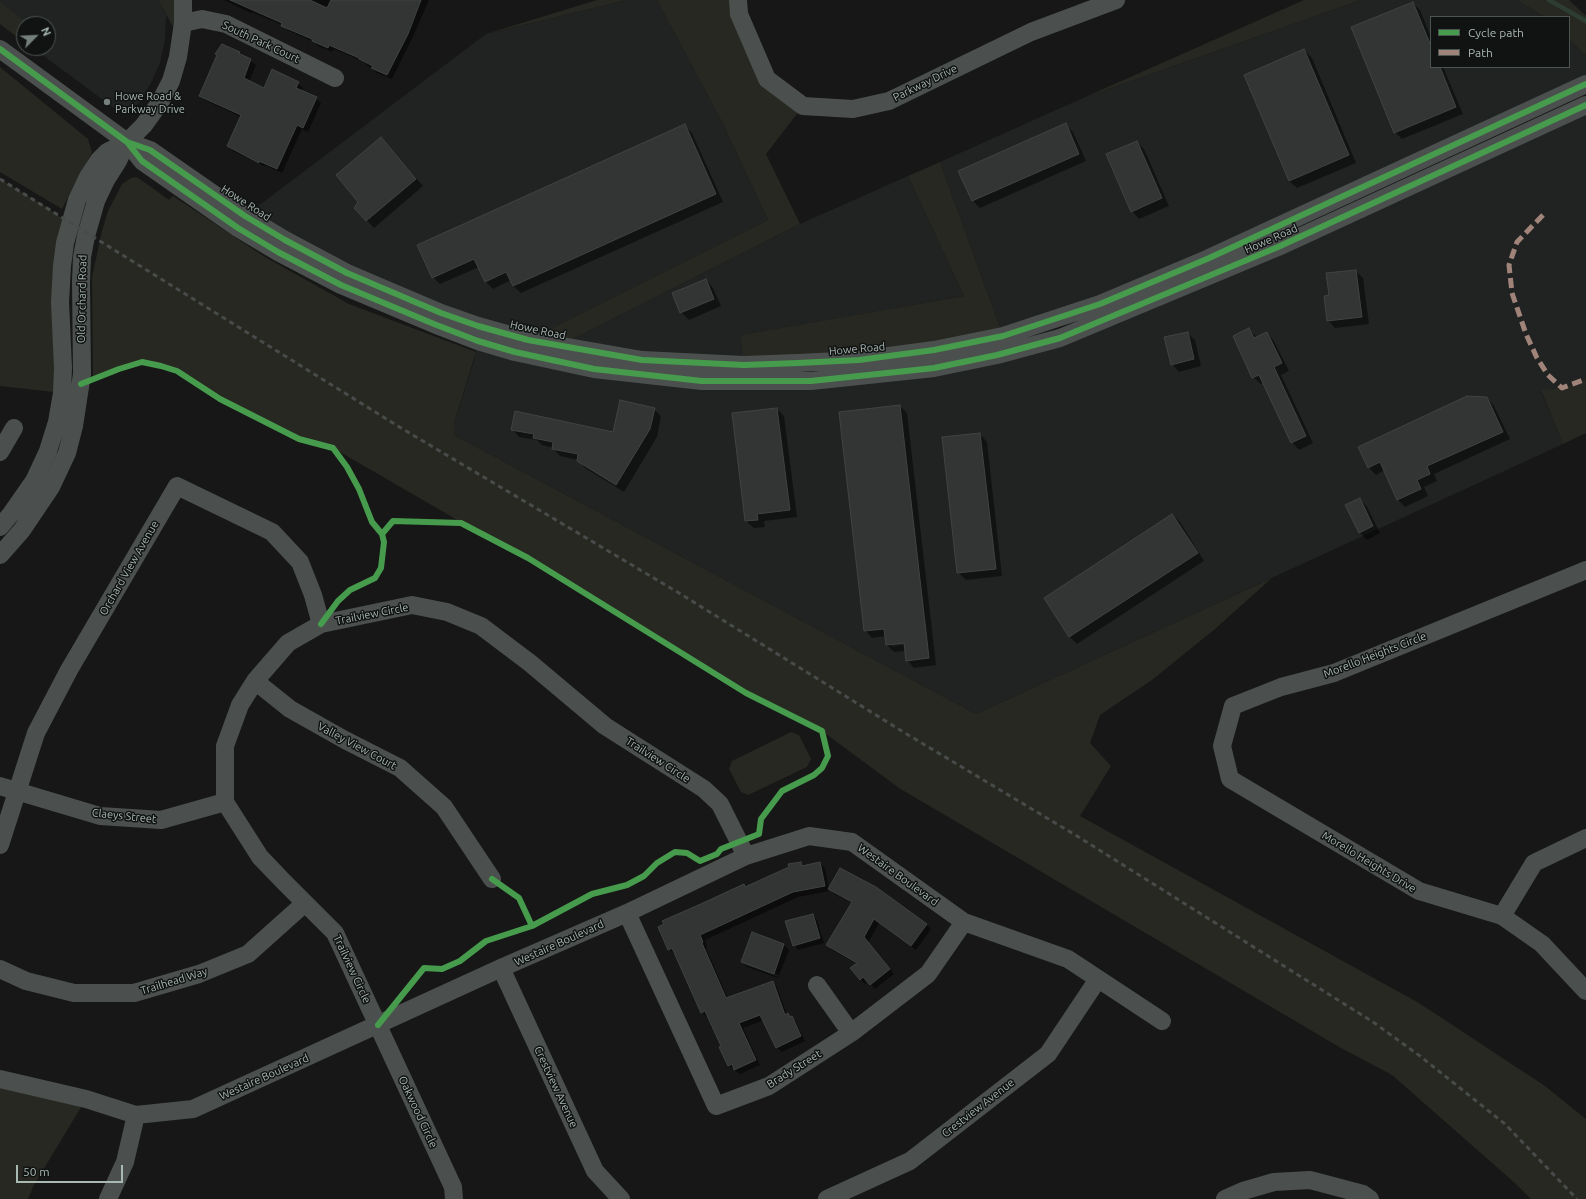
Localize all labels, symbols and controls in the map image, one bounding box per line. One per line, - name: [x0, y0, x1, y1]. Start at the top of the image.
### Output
- north arrow: [16, 16, 56, 56]
- legend: [1430, 16, 1570, 68]
- street label: South Park Court: [220, 18, 302, 66]
- text: N: [39, 25, 53, 38]
- text: Cycle path: [1468, 26, 1524, 39]
- text: Path: [1468, 46, 1493, 59]
- street label: Parkway Drive: [891, 62, 959, 104]
- place label: Howe Road & Parkway Drive: [115, 89, 185, 115]
- marker: Howe Road & Parkway Drive: [102, 97, 112, 107]
- street label: Howe Road: [219, 182, 273, 224]
- street label: Howe Road: [1242, 221, 1300, 257]
- street label: Old Orchard Road: [75, 255, 89, 343]
- street label: Howe Road: [509, 318, 567, 342]
- street label: Howe Road: [828, 340, 886, 358]
- street label: Orchard View Avenue: [97, 518, 161, 618]
- street label: Trailview Circle: [334, 600, 410, 628]
- street label: Morello Heights Circle: [1322, 629, 1428, 681]
- street label: Valley View Court: [315, 720, 399, 772]
- street label: Trailview Circle: [623, 734, 693, 786]
- street label: Claeys Street: [91, 806, 157, 826]
- street label: Morello Heights Drive: [1319, 829, 1419, 895]
- street label: Westaire Boulevard: [855, 841, 941, 909]
- street label: Westaire Boulevard: [512, 917, 606, 969]
- street label: Trailview Circle: [330, 933, 374, 1005]
- street label: Trailhead Way: [139, 965, 209, 997]
- street label: Crestview Avenue: [531, 1044, 581, 1130]
- street label: Brady Street: [764, 1047, 824, 1091]
- street label: Westaire Boulevard: [217, 1051, 311, 1103]
- street label: Oakwood Circle: [396, 1074, 440, 1150]
- street label: Crestview Avenue: [939, 1076, 1017, 1140]
- scale bar: [18, 1157, 125, 1183]
- text: 50 m: [23, 1165, 50, 1178]

